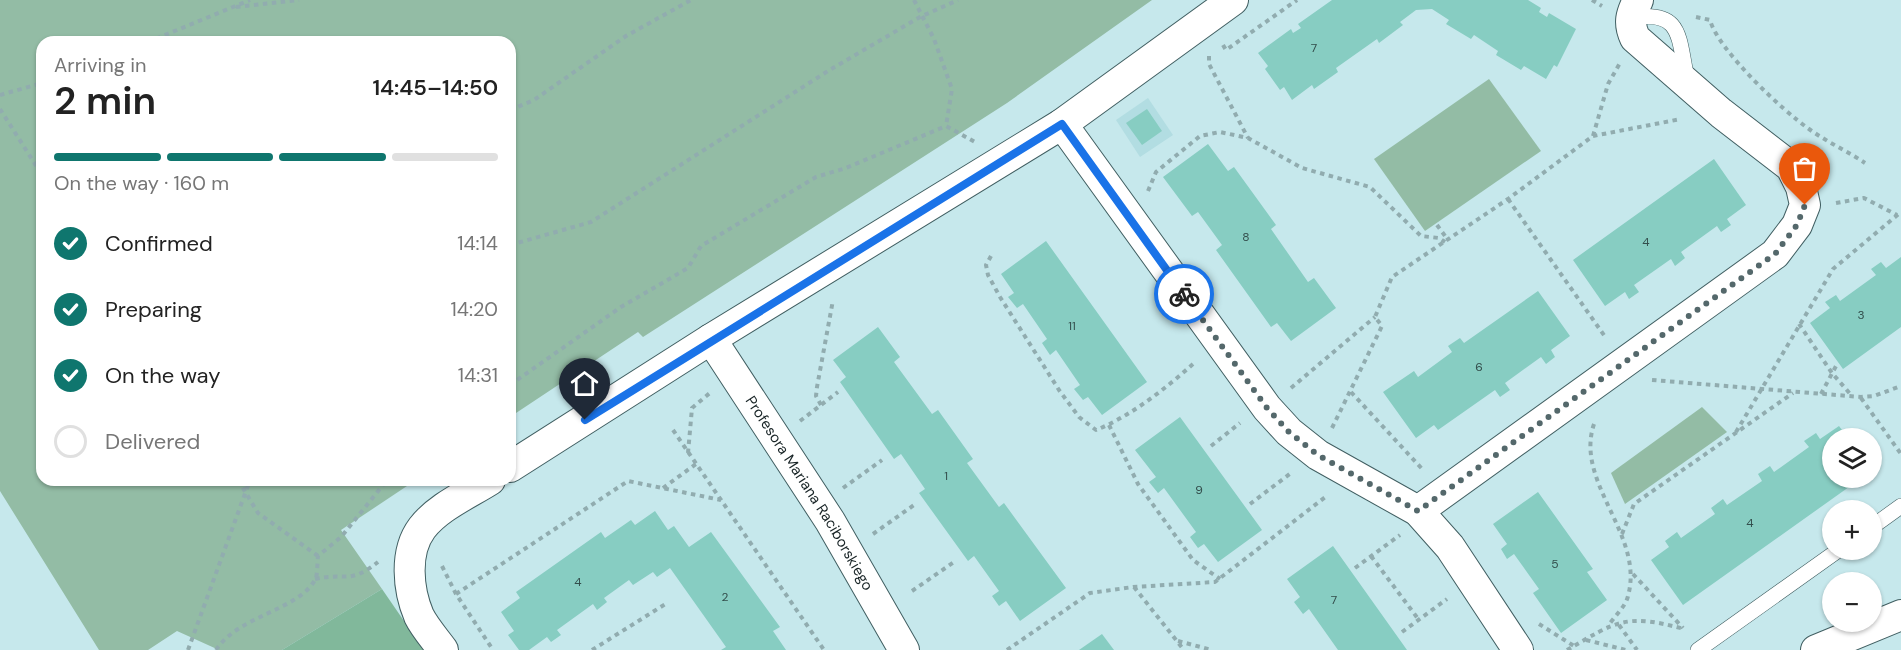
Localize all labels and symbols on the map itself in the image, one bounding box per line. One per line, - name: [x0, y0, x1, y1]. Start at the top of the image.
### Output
- house number: 7: [1311, 40, 1317, 56]
- pin: [1779, 143, 1830, 205]
- house number: 8: [1242, 229, 1250, 245]
- house number: 4: [1642, 234, 1650, 250]
- courier: [1154, 264, 1214, 324]
- house number: 3: [1857, 307, 1865, 323]
- house number: 11: [1068, 318, 1076, 334]
- pin: [559, 358, 610, 420]
- house number: 6: [1475, 359, 1483, 375]
- street label: Profesora Mariana Raciborskiego: [741, 392, 878, 594]
- house number: 1: [944, 468, 948, 484]
- house number: 9: [1195, 482, 1203, 498]
- house number: 4: [1746, 515, 1754, 531]
- house number: 5: [1551, 556, 1559, 572]
- house number: 4: [574, 574, 582, 590]
- house number: 2: [722, 589, 729, 605]
- house number: 7: [1331, 592, 1337, 608]

